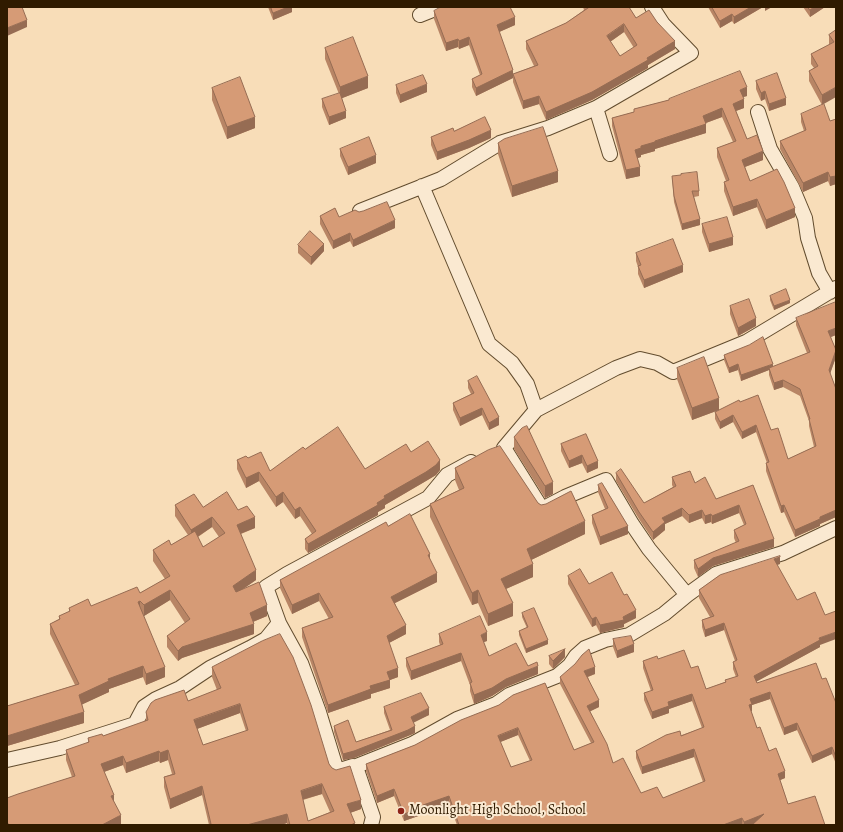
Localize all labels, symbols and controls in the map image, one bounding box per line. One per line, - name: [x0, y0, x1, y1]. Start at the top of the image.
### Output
- place label: Moonlight High School, School: [409, 803, 586, 819]
- marker: Moonlight High School, School: [396, 806, 406, 816]

